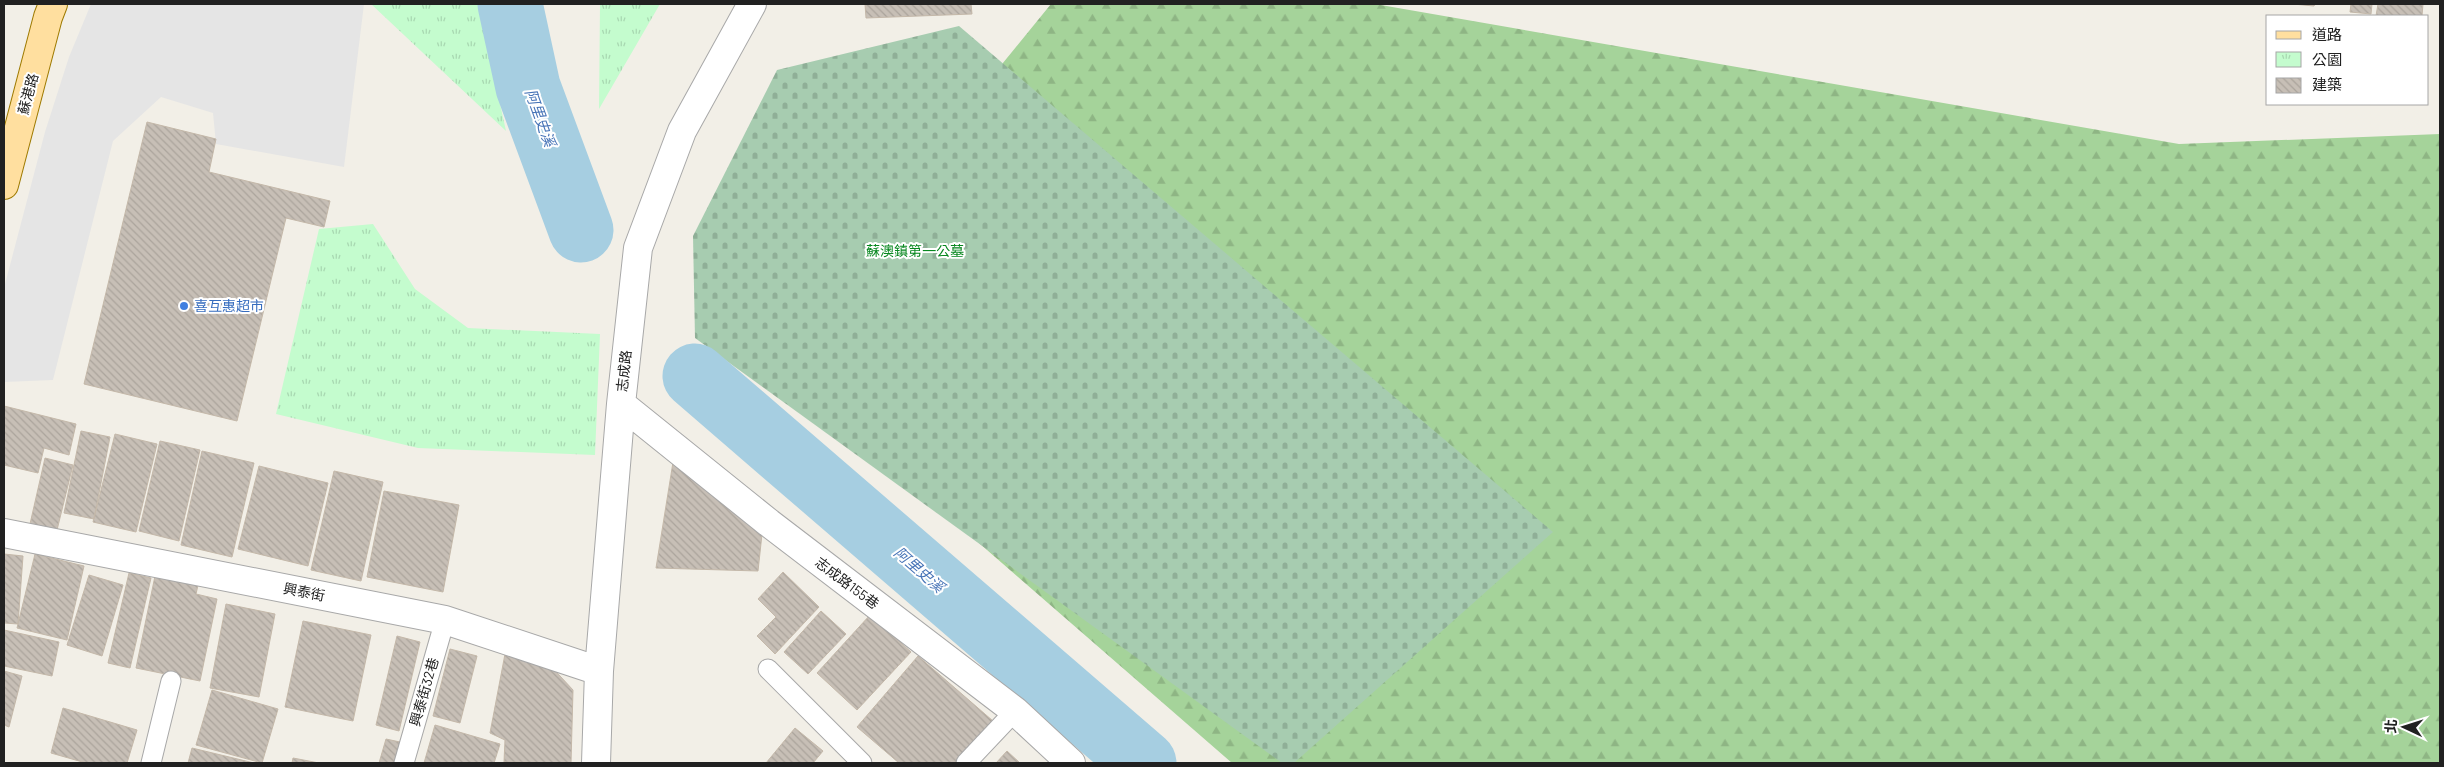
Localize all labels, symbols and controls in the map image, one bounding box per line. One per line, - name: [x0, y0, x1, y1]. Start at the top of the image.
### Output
- legend: [2266, 15, 2429, 105]
- text: 道路: [2312, 25, 2342, 43]
- text: 公園: [2312, 50, 2342, 68]
- street label: 蘇港路: [14, 71, 41, 116]
- text: 建築: [2312, 75, 2342, 93]
- water label: 阿里史溪: [522, 86, 560, 151]
- park label: 蘇澳鎮第一公墓: [866, 242, 964, 259]
- place label: 喜互惠超市: [194, 297, 264, 314]
- marker: 喜互惠超市: [178, 300, 190, 312]
- street label: 志成路: [613, 349, 634, 393]
- water label: 阿里史溪: [891, 543, 950, 597]
- street label: 志成路155巷: [812, 553, 882, 612]
- street label: 興泰街: [282, 579, 326, 604]
- street label: 興泰街32巷: [406, 656, 441, 728]
- north arrow: [2379, 702, 2429, 752]
- text: 北: [2382, 718, 2400, 734]

